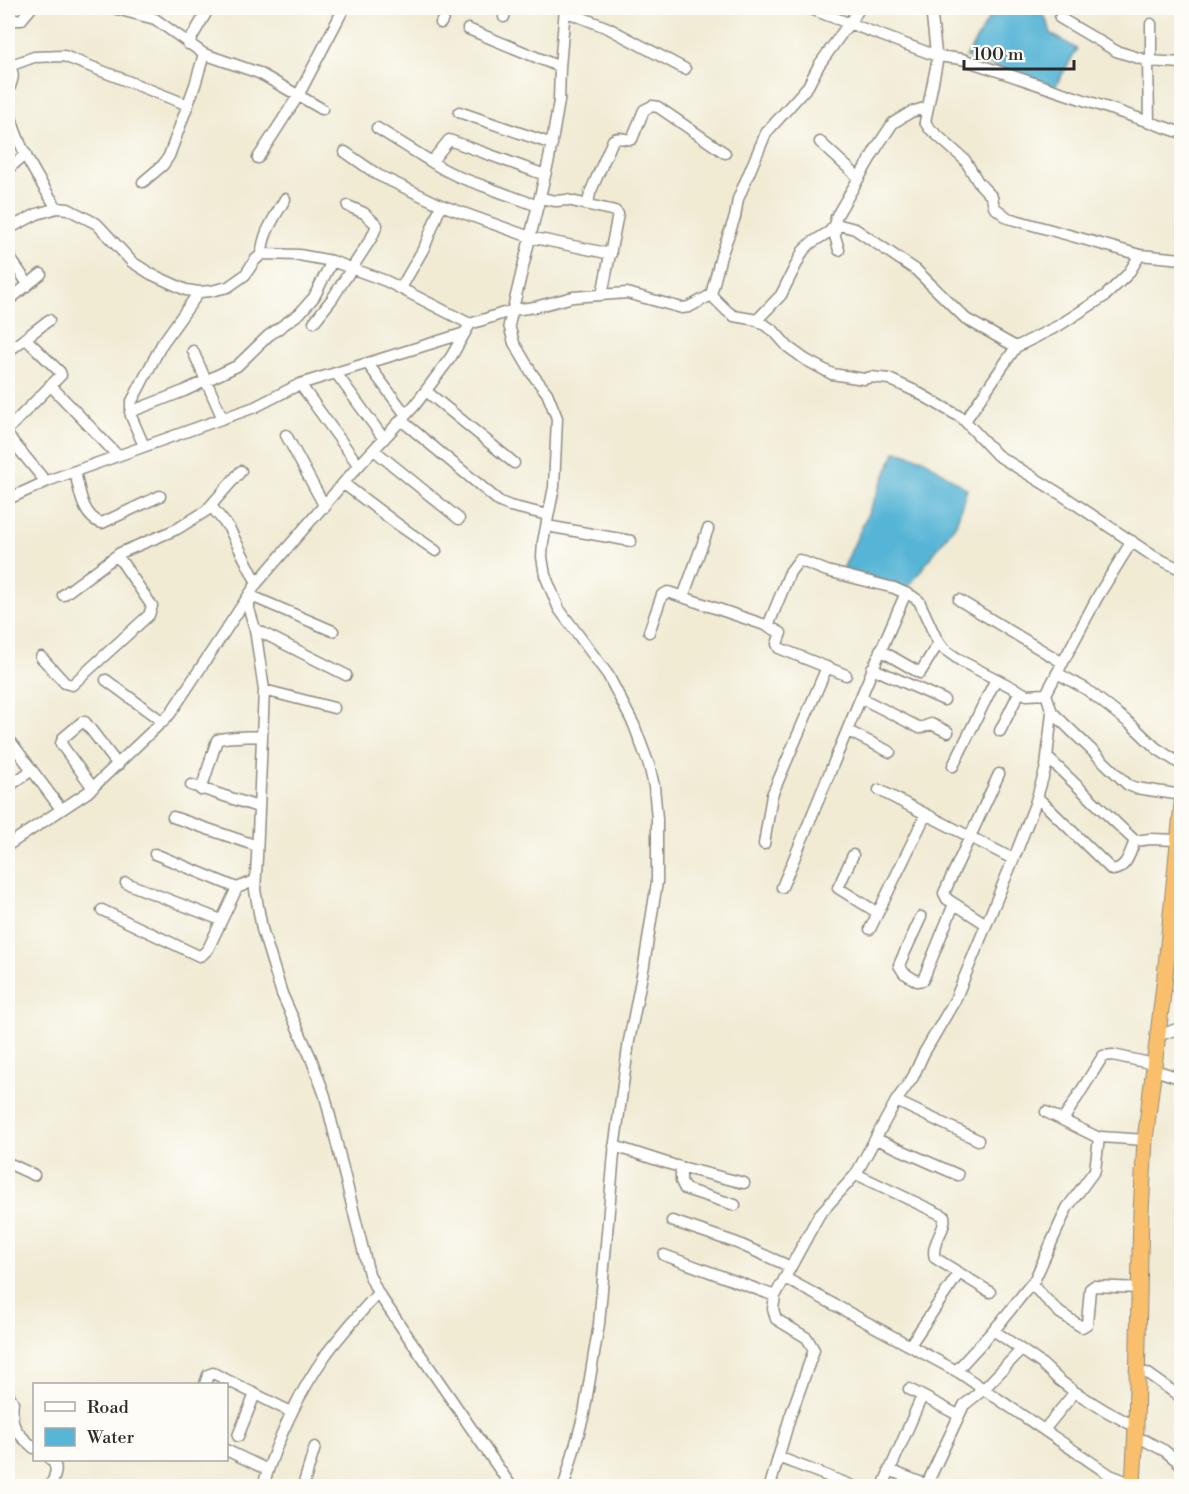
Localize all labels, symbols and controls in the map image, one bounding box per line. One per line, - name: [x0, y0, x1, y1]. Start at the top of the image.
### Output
- scale bar: [964, 33, 1074, 71]
- text: 100 m: [973, 43, 1024, 66]
- legend: [33, 1383, 228, 1461]
- text: Road: [87, 1396, 130, 1419]
- text: Water: [86, 1426, 135, 1449]

